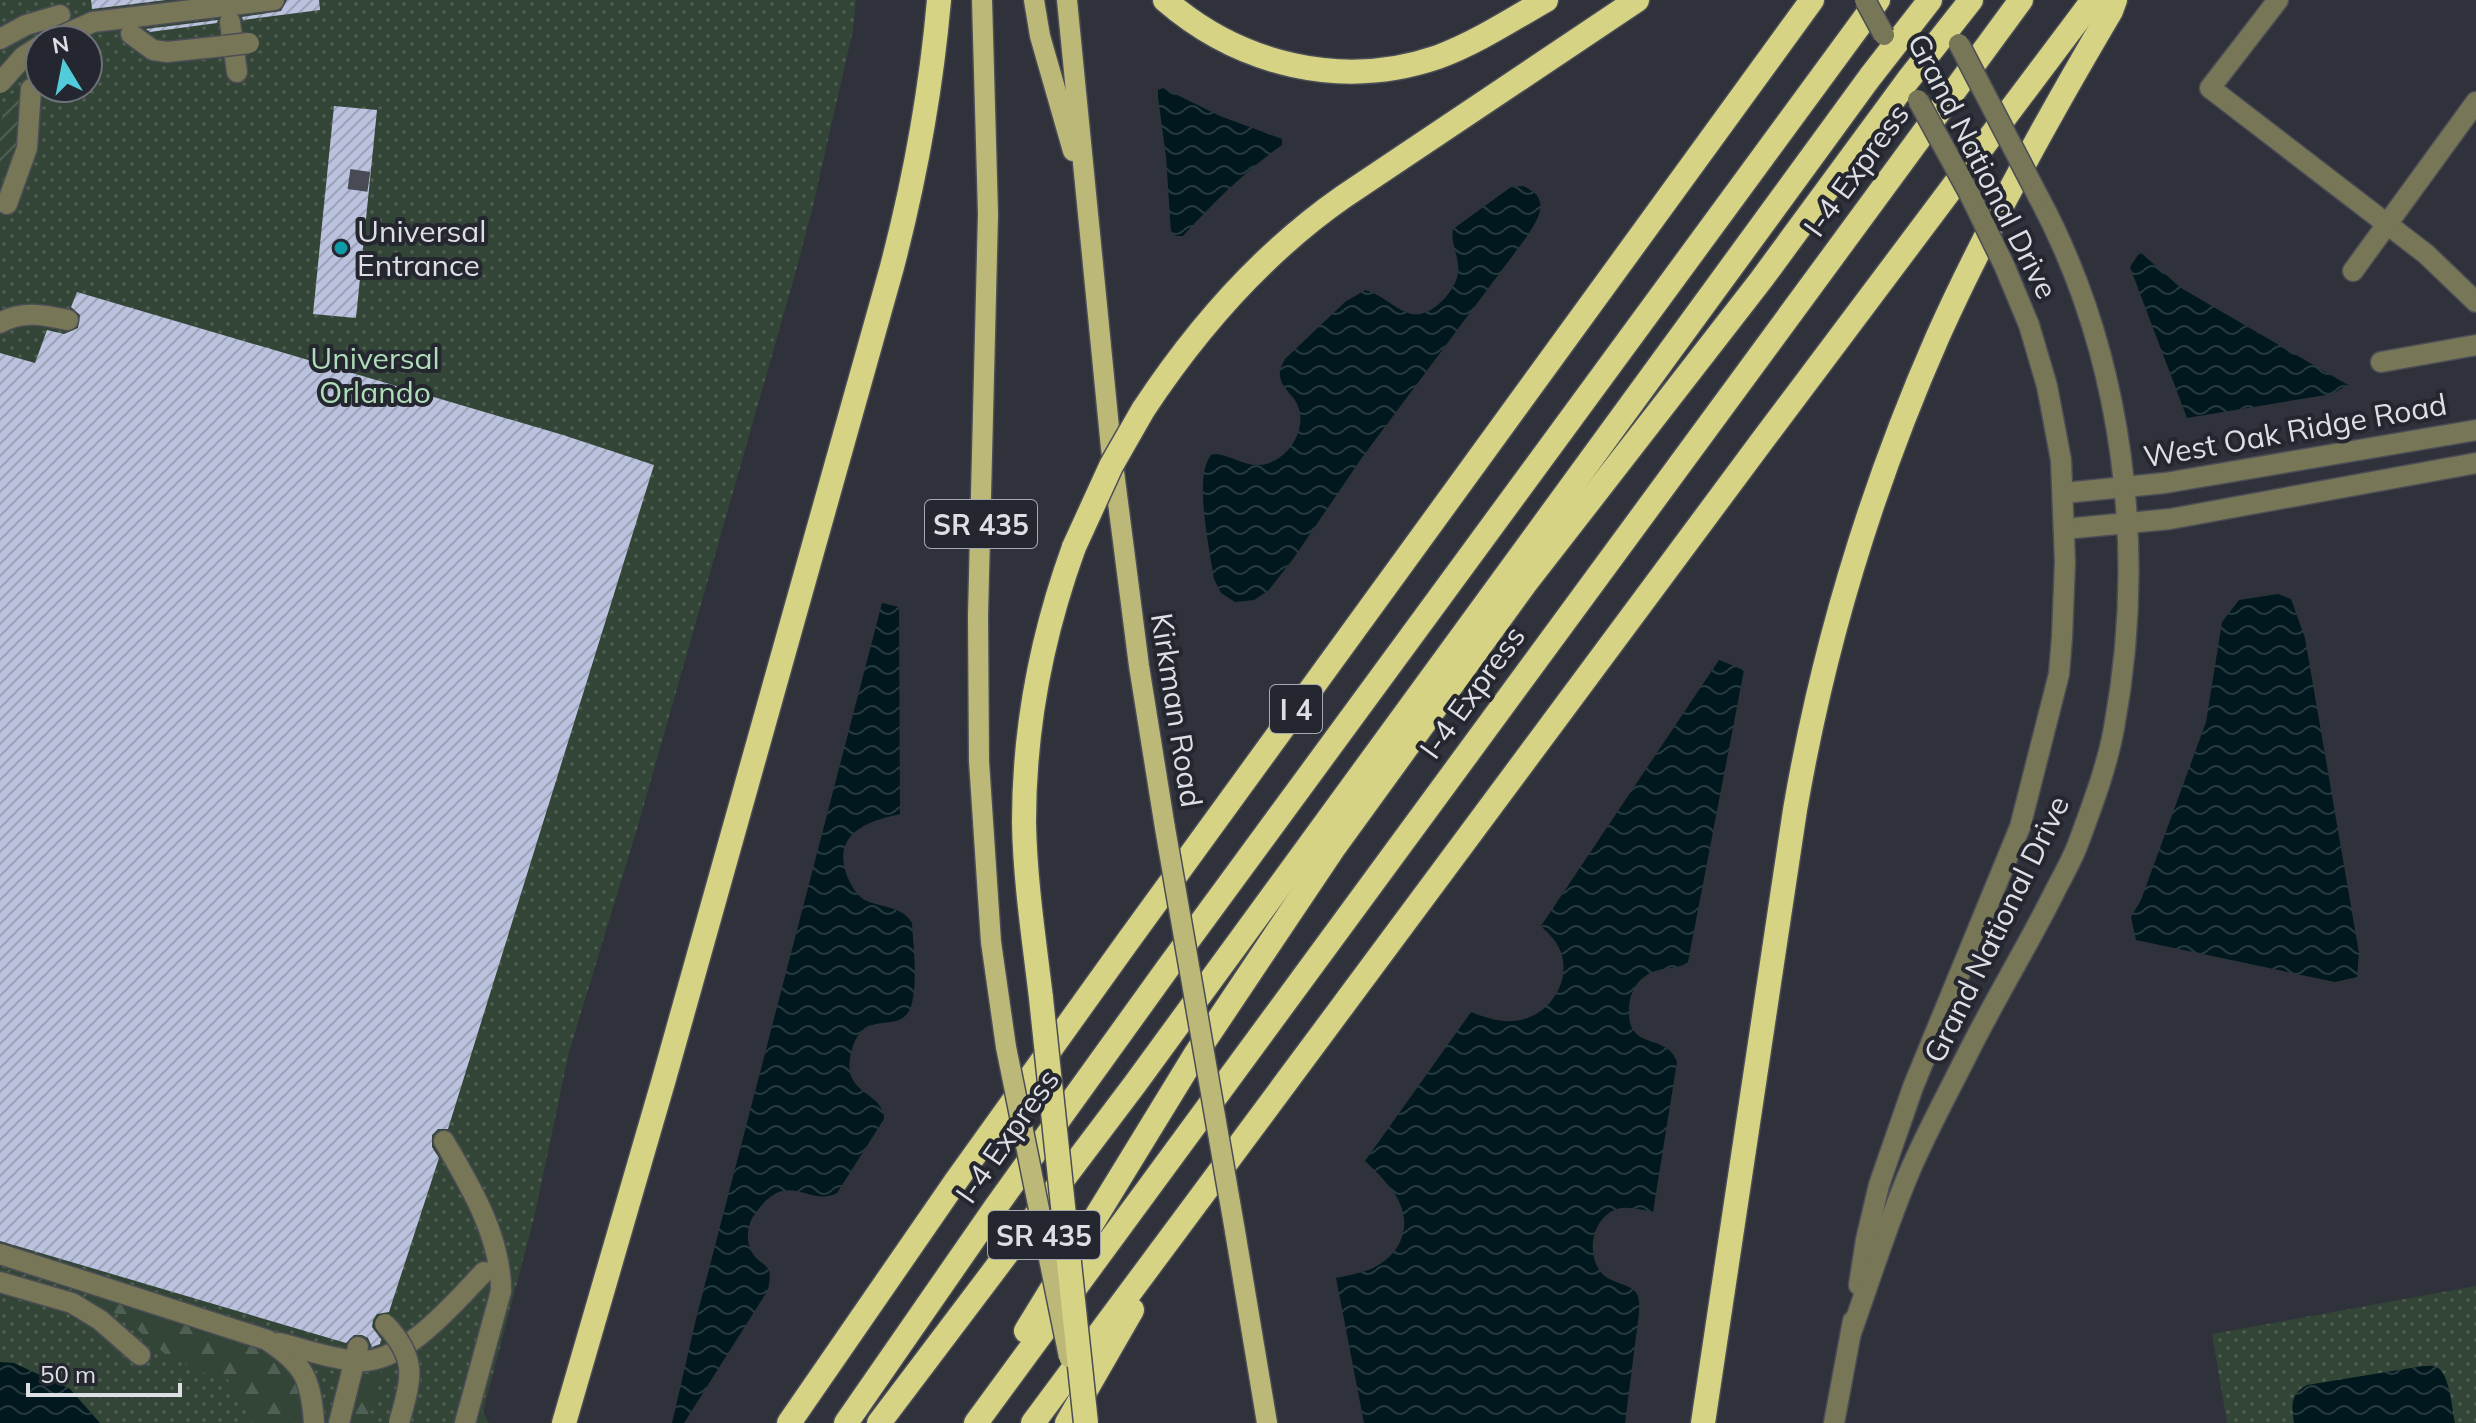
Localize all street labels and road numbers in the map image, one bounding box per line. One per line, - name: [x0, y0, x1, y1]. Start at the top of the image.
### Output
- street label: Grand National Drive: [1900, 27, 2066, 305]
- street label: I-4 Express: [1795, 96, 1917, 244]
- street label: West Oak Ridge Road: [2140, 385, 2450, 475]
- road number: SR 435: [925, 500, 1037, 548]
- street label: Kirkman Road: [1143, 610, 1211, 810]
- street label: I-4 Express: [1411, 618, 1533, 766]
- road number: I 4: [1270, 685, 1322, 733]
- street label: Grand National Drive: [1915, 789, 2077, 1069]
- street label: I-4 Express: [947, 1062, 1067, 1210]
- road number: SR 435: [988, 1211, 1100, 1259]

